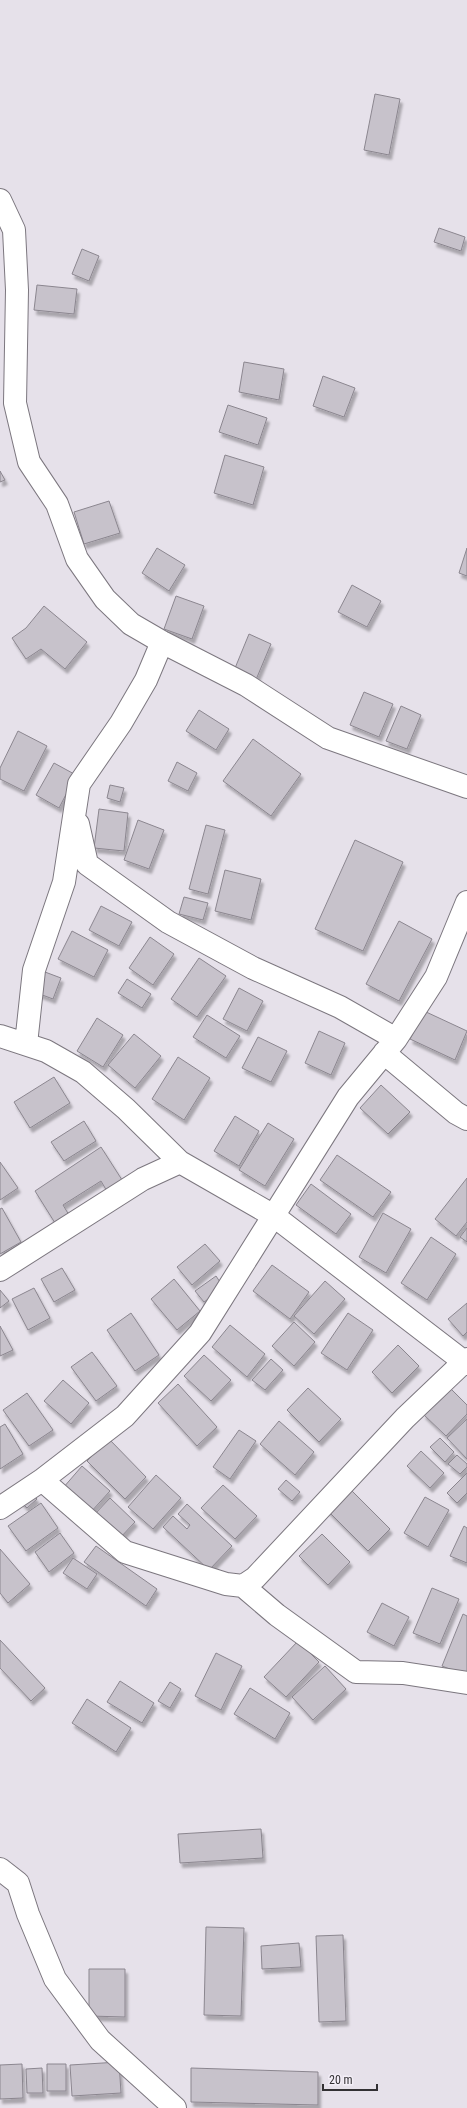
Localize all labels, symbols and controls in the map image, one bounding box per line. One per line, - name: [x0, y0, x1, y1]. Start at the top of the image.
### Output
- scale bar: [323, 2066, 377, 2092]
- text: 20 m: [329, 2073, 353, 2087]

